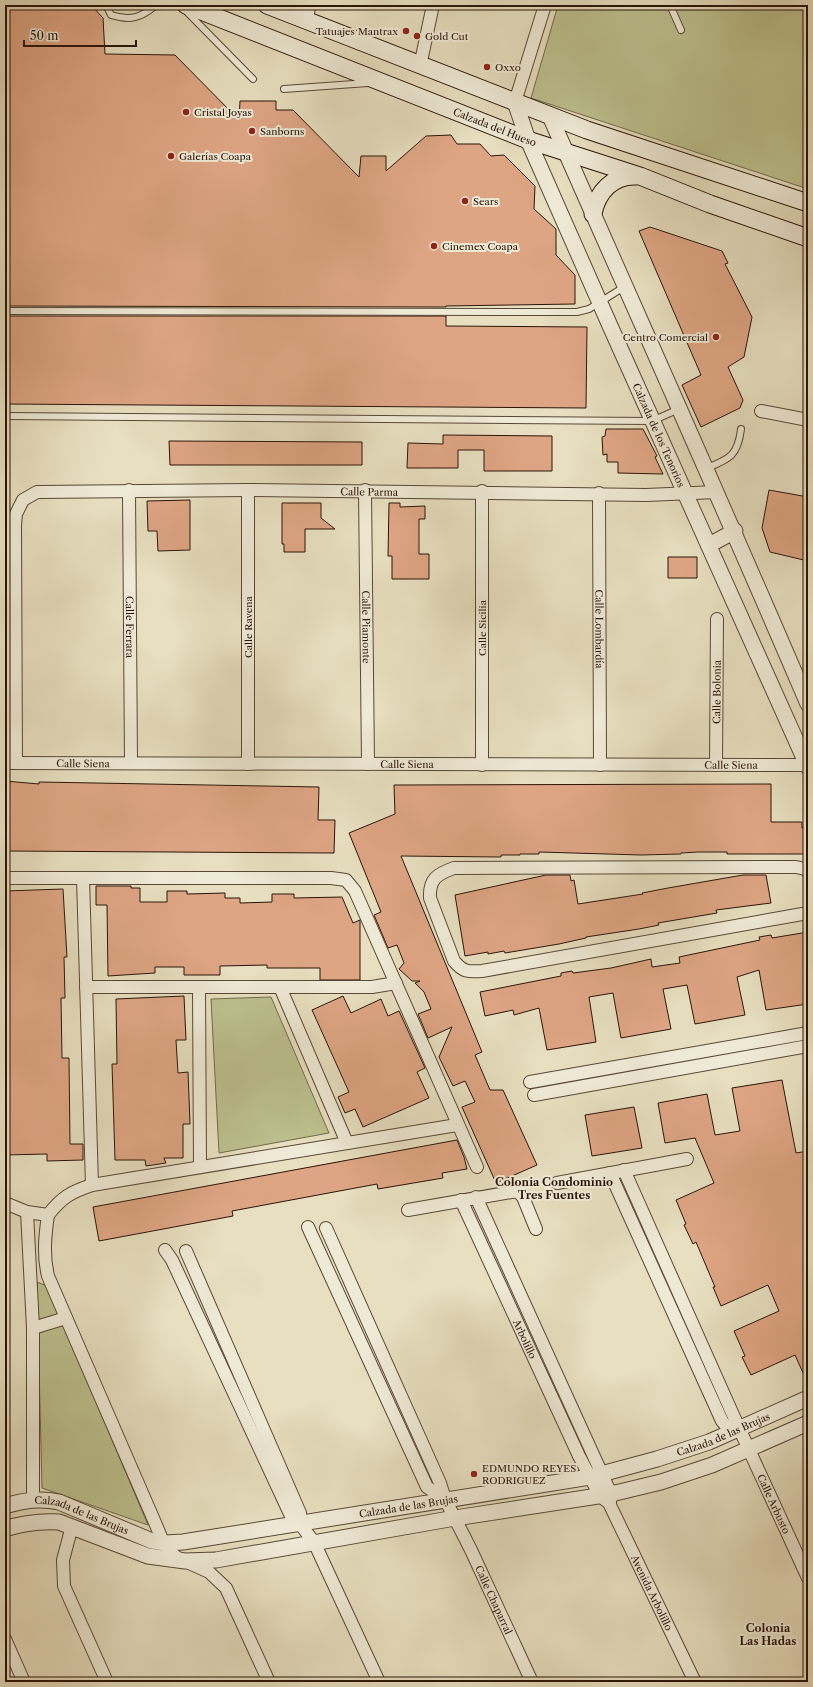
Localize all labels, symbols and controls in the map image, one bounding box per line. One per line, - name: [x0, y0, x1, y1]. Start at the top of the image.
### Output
- scale bar: [24, 22, 136, 48]
- place label: Tatuajes Mantrax: [315, 25, 398, 38]
- marker: Tatuajes Mantrax: [401, 26, 411, 36]
- text: 50 m: [30, 28, 59, 43]
- place label: Gold Cut: [425, 30, 469, 43]
- marker: Gold Cut: [412, 31, 422, 41]
- place label: Oxxo: [495, 61, 521, 74]
- marker: Oxxo: [482, 62, 492, 72]
- street label: Calzada del Hueso: [451, 105, 538, 149]
- place label: Cristal Joyas: [194, 106, 252, 119]
- marker: Cristal Joyas: [181, 107, 191, 117]
- place label: Sanborns: [260, 125, 304, 138]
- marker: Sanborns: [247, 126, 257, 136]
- place label: Galerías Coapa: [179, 150, 252, 163]
- marker: Galerías Coapa: [166, 151, 176, 161]
- place label: Sears: [473, 195, 498, 208]
- marker: Sears: [460, 196, 470, 206]
- place label: Cinemex Coapa: [442, 240, 519, 253]
- marker: Cinemex Coapa: [429, 241, 439, 251]
- place label: Centro Comercial: [623, 331, 708, 344]
- marker: Centro Comercial: [711, 332, 721, 342]
- street label: Calzada de los Tenorios: [630, 381, 688, 489]
- street label: Calle Parma: [340, 485, 399, 499]
- street label: Calle Lombardía: [592, 589, 606, 669]
- street label: Calle Piamonte: [359, 590, 373, 664]
- street label: Calle Ravena: [242, 595, 255, 658]
- street label: Calle Ferrara: [123, 596, 136, 659]
- street label: Calle Sicilia: [476, 599, 489, 656]
- street label: Calle Bolonia: [710, 659, 724, 724]
- street label: Calle Siena: [56, 757, 110, 770]
- street label: Calle Siena: [380, 758, 434, 771]
- street label: Calle Siena: [704, 759, 758, 772]
- district label: Colonia Condominio Tres Fuentes: [495, 1175, 613, 1202]
- street label: Arbolillo: [509, 1316, 539, 1361]
- street label: Calzada de las Brujas: [675, 1410, 772, 1459]
- place label: EDMUNDO REYES RODRIGUEZ: [482, 1462, 576, 1487]
- marker: EDMUNDO REYES RODRIGUEZ: [469, 1469, 479, 1479]
- street label: Calle Arbusto: [754, 1472, 793, 1536]
- street label: Calzada de las Brujas: [358, 1492, 459, 1521]
- street label: Calzada de las Brujas: [34, 1494, 131, 1538]
- street label: Avenida Arbolillo: [628, 1552, 675, 1633]
- street label: Calle Chaparral: [472, 1563, 515, 1636]
- district label: Colonia Las Hadas: [740, 1621, 796, 1648]

